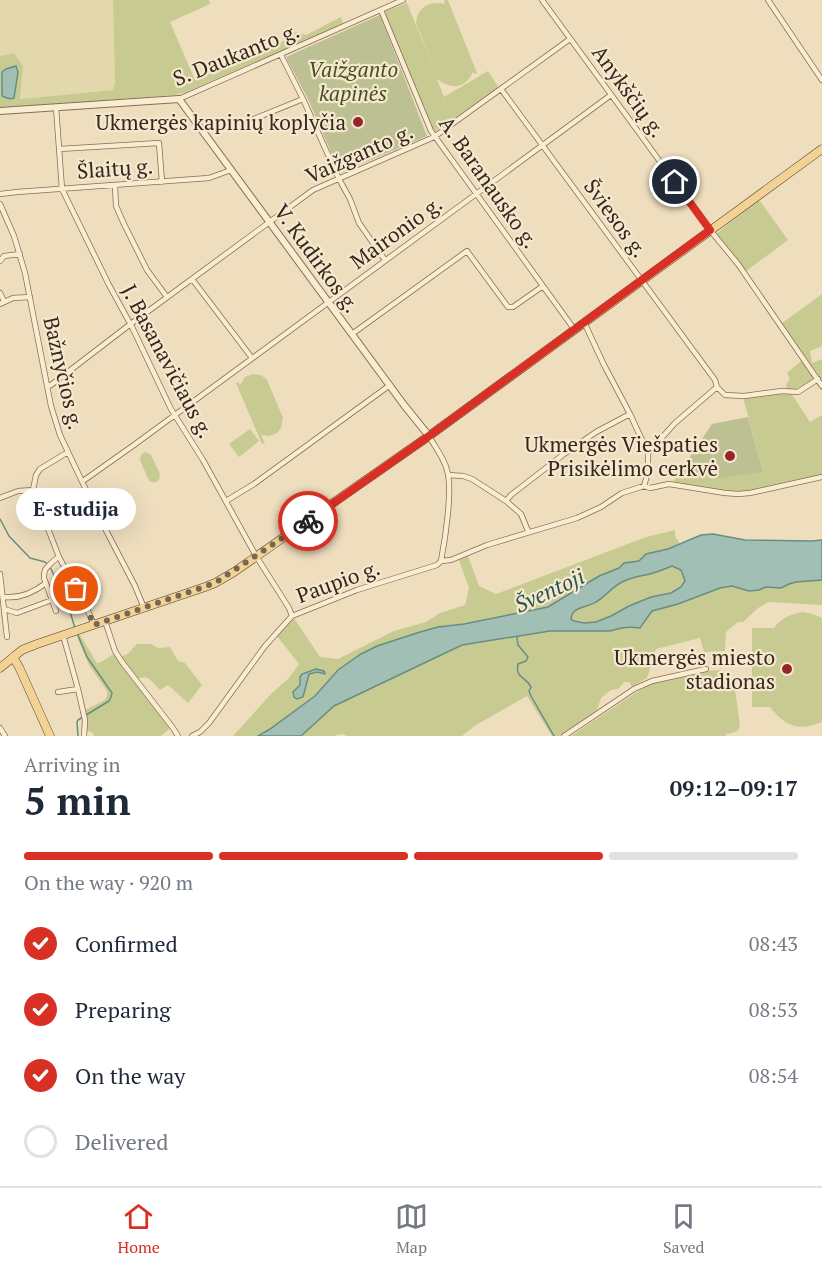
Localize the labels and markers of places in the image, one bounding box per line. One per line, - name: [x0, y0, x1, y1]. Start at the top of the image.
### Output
- place label: Ukmergės kapinių koplyčia: [96, 108, 346, 136]
- marker: Ukmergės kapinių koplyčia: [351, 115, 365, 129]
- pin: [649, 156, 700, 207]
- place label: Ukmergės Viešpaties Prisikėlimo cerkvė: [525, 430, 718, 482]
- marker: Ukmergės Viešpaties Prisikėlimo cerkvė: [723, 449, 737, 463]
- callout: E-studija: [16, 487, 136, 529]
- pin: [50, 563, 101, 614]
- place label: Ukmergės miesto stadionas: [614, 643, 775, 695]
- marker: Ukmergės miesto stadionas: [780, 662, 794, 676]

